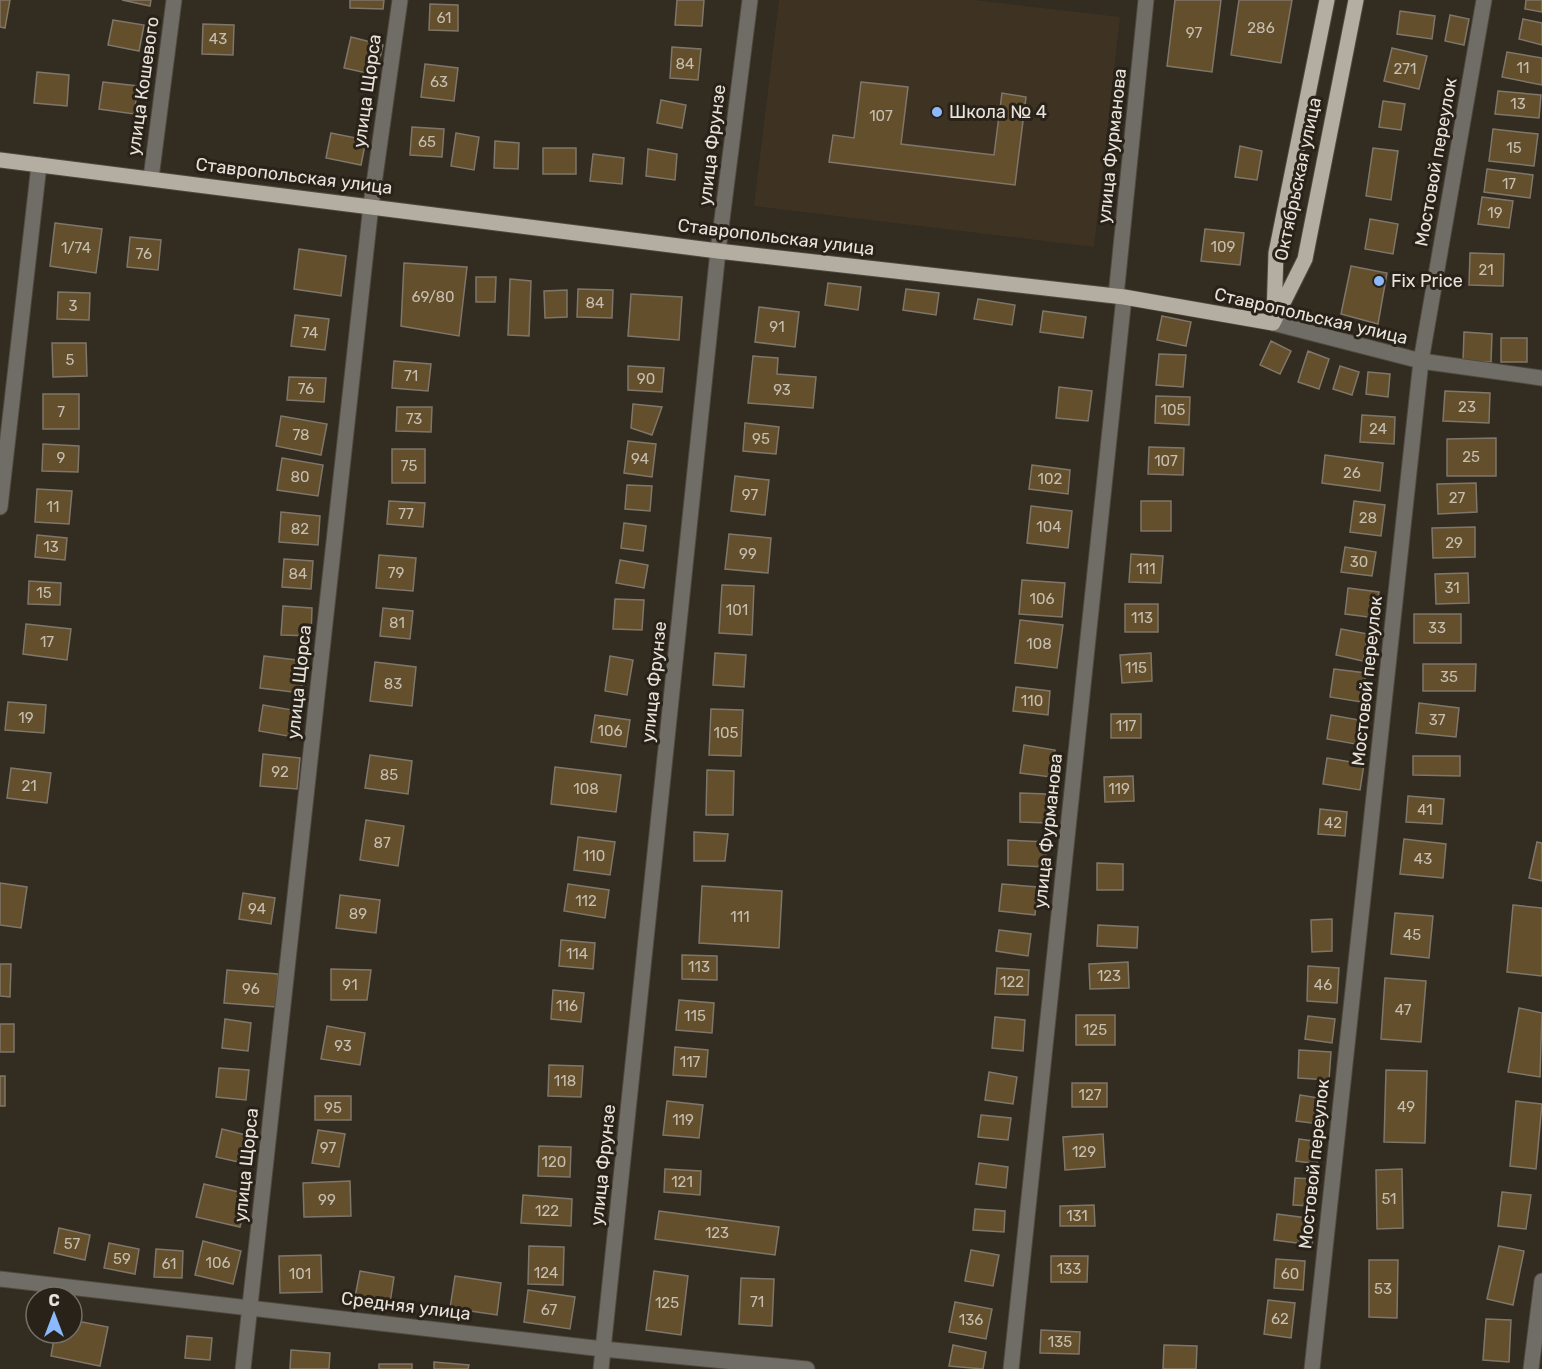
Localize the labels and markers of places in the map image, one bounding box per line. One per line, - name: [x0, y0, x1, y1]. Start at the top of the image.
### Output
- place label: Школа № 4: [949, 101, 1047, 123]
- marker: Школа № 4: [930, 105, 944, 119]
- place label: Fix Price: [1391, 270, 1463, 292]
- marker: Fix Price: [1372, 274, 1386, 288]

